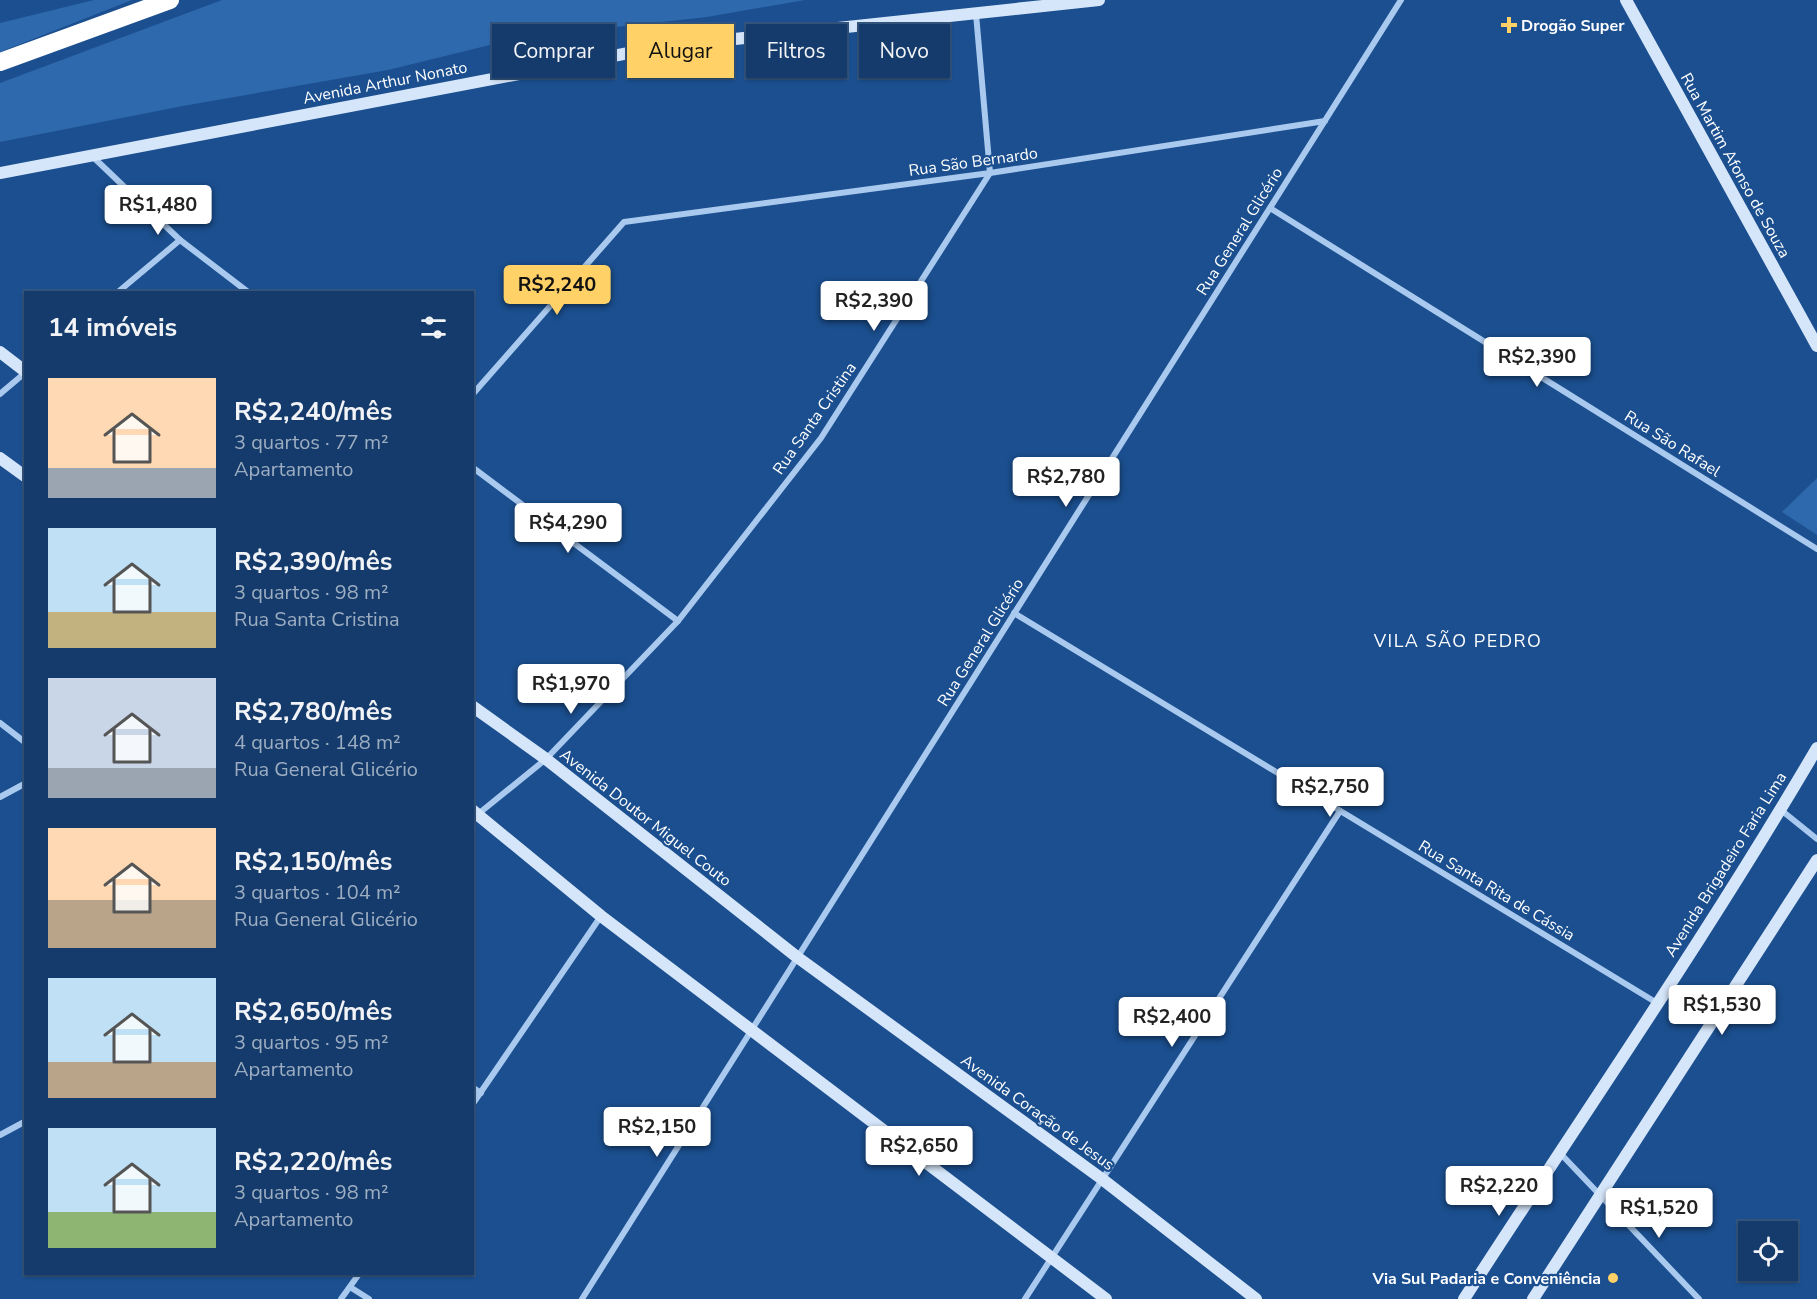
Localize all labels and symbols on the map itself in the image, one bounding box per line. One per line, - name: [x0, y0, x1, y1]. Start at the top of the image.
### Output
- place label: Drogão Super: [1521, 15, 1625, 37]
- marker: Drogão Super: [1502, 18, 1516, 32]
- street label: Avenida Arthur Nonato: [301, 56, 469, 110]
- street label: Rua Martim Afonso de Souza: [1675, 69, 1795, 262]
- street label: Rua São Bernardo: [907, 142, 1039, 182]
- street label: Rua General Glicério: [1192, 163, 1288, 300]
- pin: R$1,480: [103, 185, 213, 236]
- pin: R$2,240: [502, 265, 612, 316]
- pin: R$2,390: [819, 281, 929, 332]
- pin: R$2,390: [1482, 337, 1592, 388]
- street label: Rua Santa Cristina: [768, 358, 862, 479]
- street label: Rua São Rafael: [1620, 405, 1725, 482]
- pin: R$2,780: [1011, 457, 1121, 508]
- pin: R$4,290: [513, 503, 623, 554]
- street label: Rua General Glicério: [933, 574, 1029, 711]
- district label: VILA SÃO PEDRO: [1373, 629, 1542, 653]
- pin: R$1,970: [516, 664, 626, 715]
- street label: Avenida Doutor Miguel Couto: [555, 744, 736, 892]
- pin: R$2,750: [1275, 767, 1385, 818]
- street label: Avenida Brigadeiro Faria Lima: [1660, 768, 1792, 961]
- street label: Rua Santa Rita de Cássia: [1414, 835, 1579, 946]
- pin: R$1,530: [1667, 985, 1777, 1036]
- pin: R$2,400: [1117, 997, 1227, 1048]
- street label: Avenida Coração de Jesus: [956, 1050, 1119, 1176]
- pin: R$2,150: [602, 1107, 712, 1158]
- pin: R$2,650: [864, 1126, 974, 1177]
- pin: R$2,220: [1444, 1166, 1554, 1217]
- pin: R$1,520: [1604, 1188, 1714, 1239]
- place label: Via Sul Padaria e Conveniência: [1371, 1268, 1601, 1290]
- marker: Via Sul Padaria e Conveniência: [1606, 1271, 1620, 1285]

